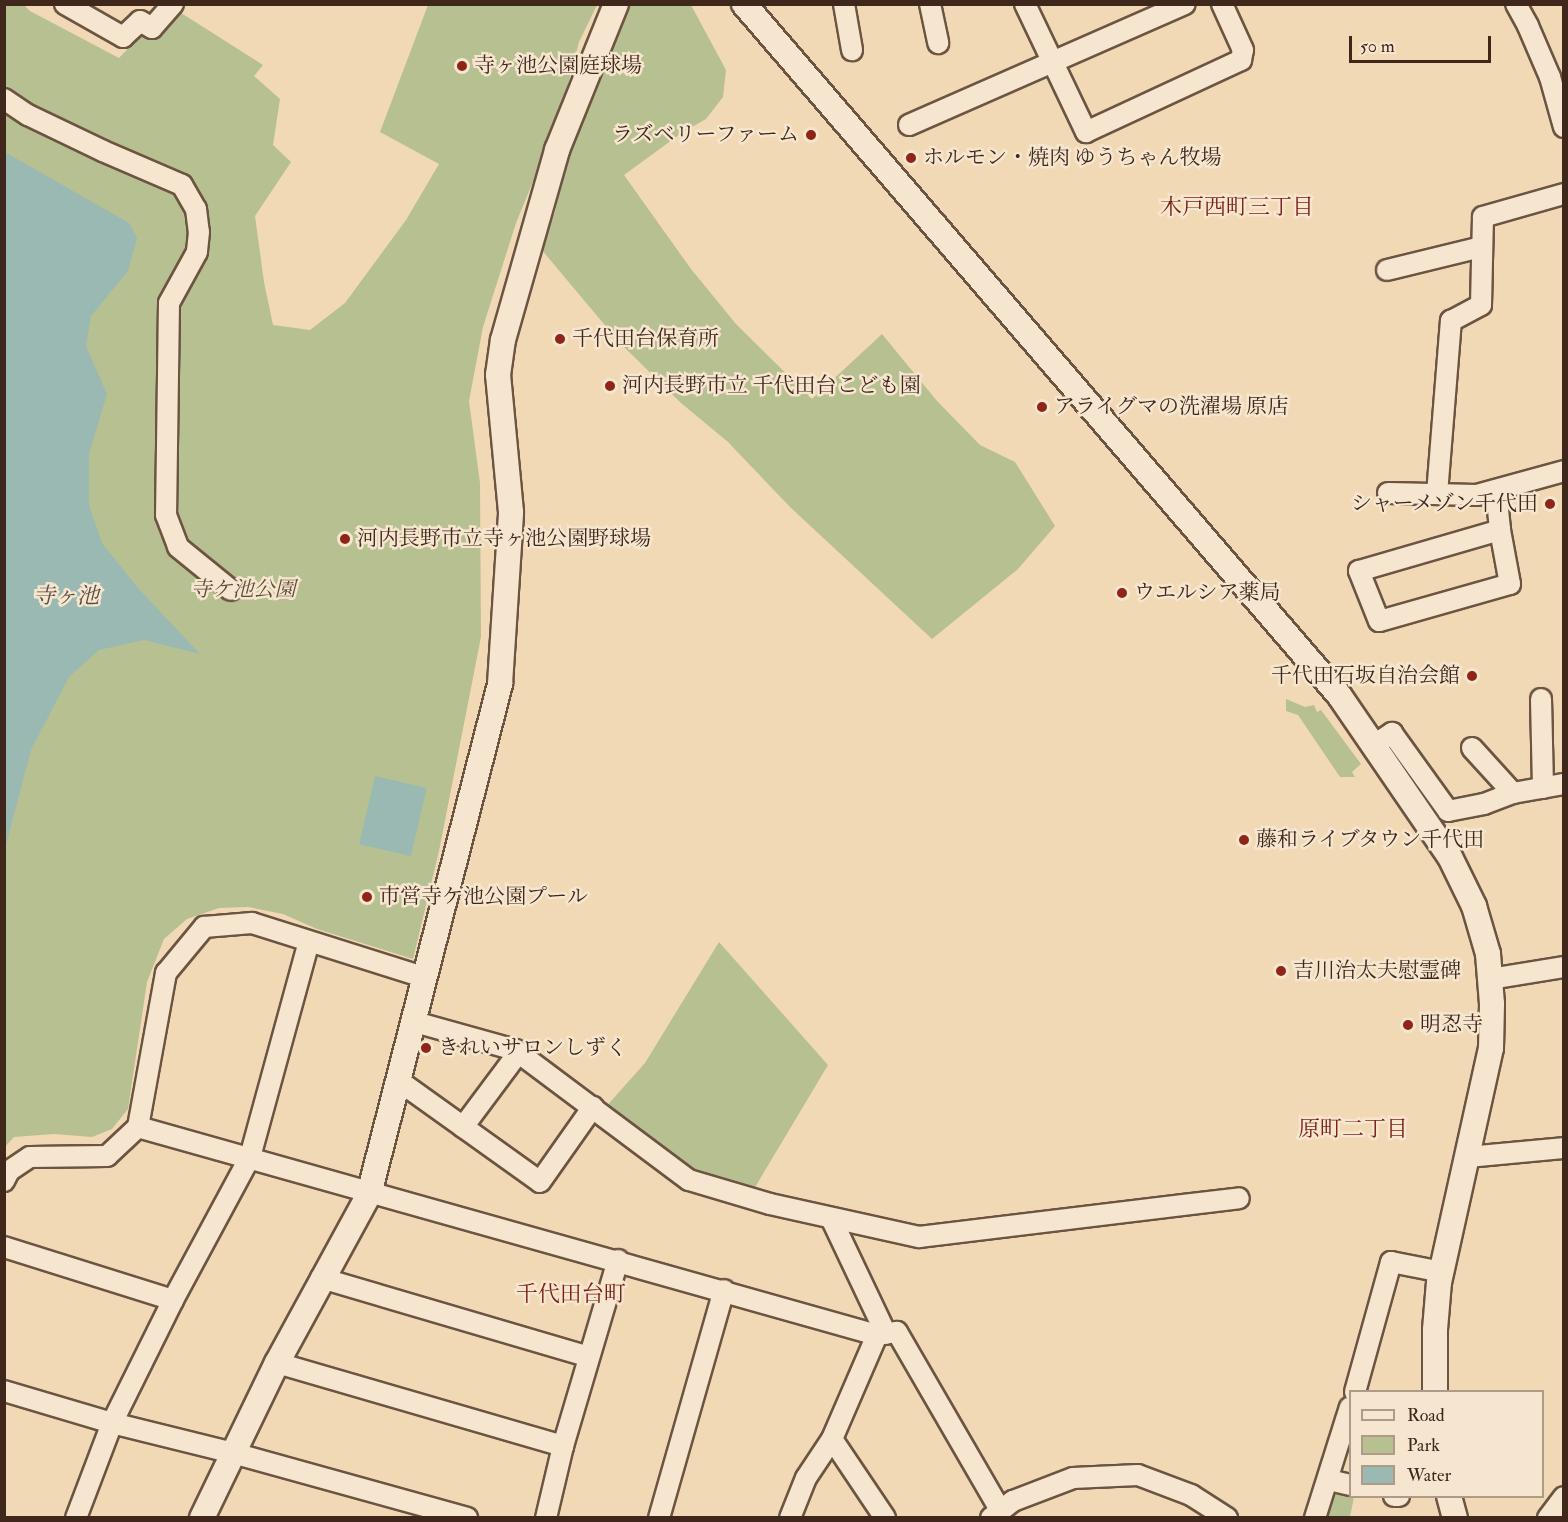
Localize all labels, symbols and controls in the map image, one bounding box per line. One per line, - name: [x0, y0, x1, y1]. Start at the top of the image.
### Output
- scale bar: [1352, 24, 1494, 62]
- text: 50 m: [1360, 35, 1395, 58]
- place label: 寺ヶ池公園庭球場: [474, 53, 642, 79]
- marker: 寺ヶ池公園庭球場: [455, 59, 469, 73]
- place label: ラズベリーファーム: [610, 122, 799, 148]
- marker: ラズベリーファーム: [804, 128, 818, 142]
- place label: ホルモン・焼肉 ゆうちゃん牧場: [923, 145, 1221, 171]
- marker: ホルモン・焼肉 ゆうちゃん牧場: [904, 151, 918, 165]
- district label: 木戸西町三丁目: [1160, 195, 1314, 221]
- place label: 千代田台保育所: [572, 326, 719, 352]
- marker: 千代田台保育所: [553, 332, 567, 346]
- place label: 河内長野市立 千代田台こども園: [622, 373, 920, 399]
- marker: 河内長野市立 千代田台こども園: [603, 379, 617, 393]
- place label: アライグマの洗濯場 原店: [1054, 394, 1289, 420]
- marker: アライグマの洗濯場 原店: [1035, 400, 1049, 414]
- place label: シャーメゾン千代田: [1349, 491, 1538, 517]
- marker: シャーメゾン千代田: [1543, 497, 1557, 511]
- place label: 河内長野市立寺ヶ池公園野球場: [357, 526, 651, 552]
- marker: 河内長野市立寺ヶ池公園野球場: [338, 532, 352, 546]
- park label: 寺ケ池公園: [191, 577, 295, 603]
- place label: ウエルシア薬局: [1134, 580, 1281, 606]
- water label: 寺ヶ池: [33, 584, 99, 610]
- marker: ウエルシア薬局: [1115, 586, 1129, 600]
- place label: 千代田石坂自治会館: [1271, 663, 1460, 689]
- marker: 千代田石坂自治会館: [1465, 669, 1479, 683]
- place label: 藤和ライブタウン千代田: [1256, 827, 1487, 853]
- marker: 藤和ライブタウン千代田: [1237, 833, 1251, 847]
- place label: 市営寺ケ池公園プール: [379, 884, 588, 910]
- marker: 市営寺ケ池公園プール: [360, 890, 374, 904]
- place label: 吉川治太夫慰霊碑: [1293, 958, 1461, 984]
- marker: 吉川治太夫慰霊碑: [1274, 964, 1288, 978]
- place label: 明忍寺: [1420, 1012, 1483, 1038]
- marker: 明忍寺: [1401, 1018, 1415, 1032]
- place label: きれいサロンしずく: [438, 1035, 627, 1061]
- marker: きれいサロンしずく: [419, 1041, 433, 1055]
- district label: 原町二丁目: [1298, 1117, 1408, 1143]
- district label: 千代田台町: [516, 1282, 626, 1308]
- legend: [1349, 1390, 1544, 1498]
- text: Road: [1407, 1404, 1445, 1427]
- text: Park: [1407, 1434, 1440, 1457]
- text: Water: [1407, 1464, 1451, 1487]

